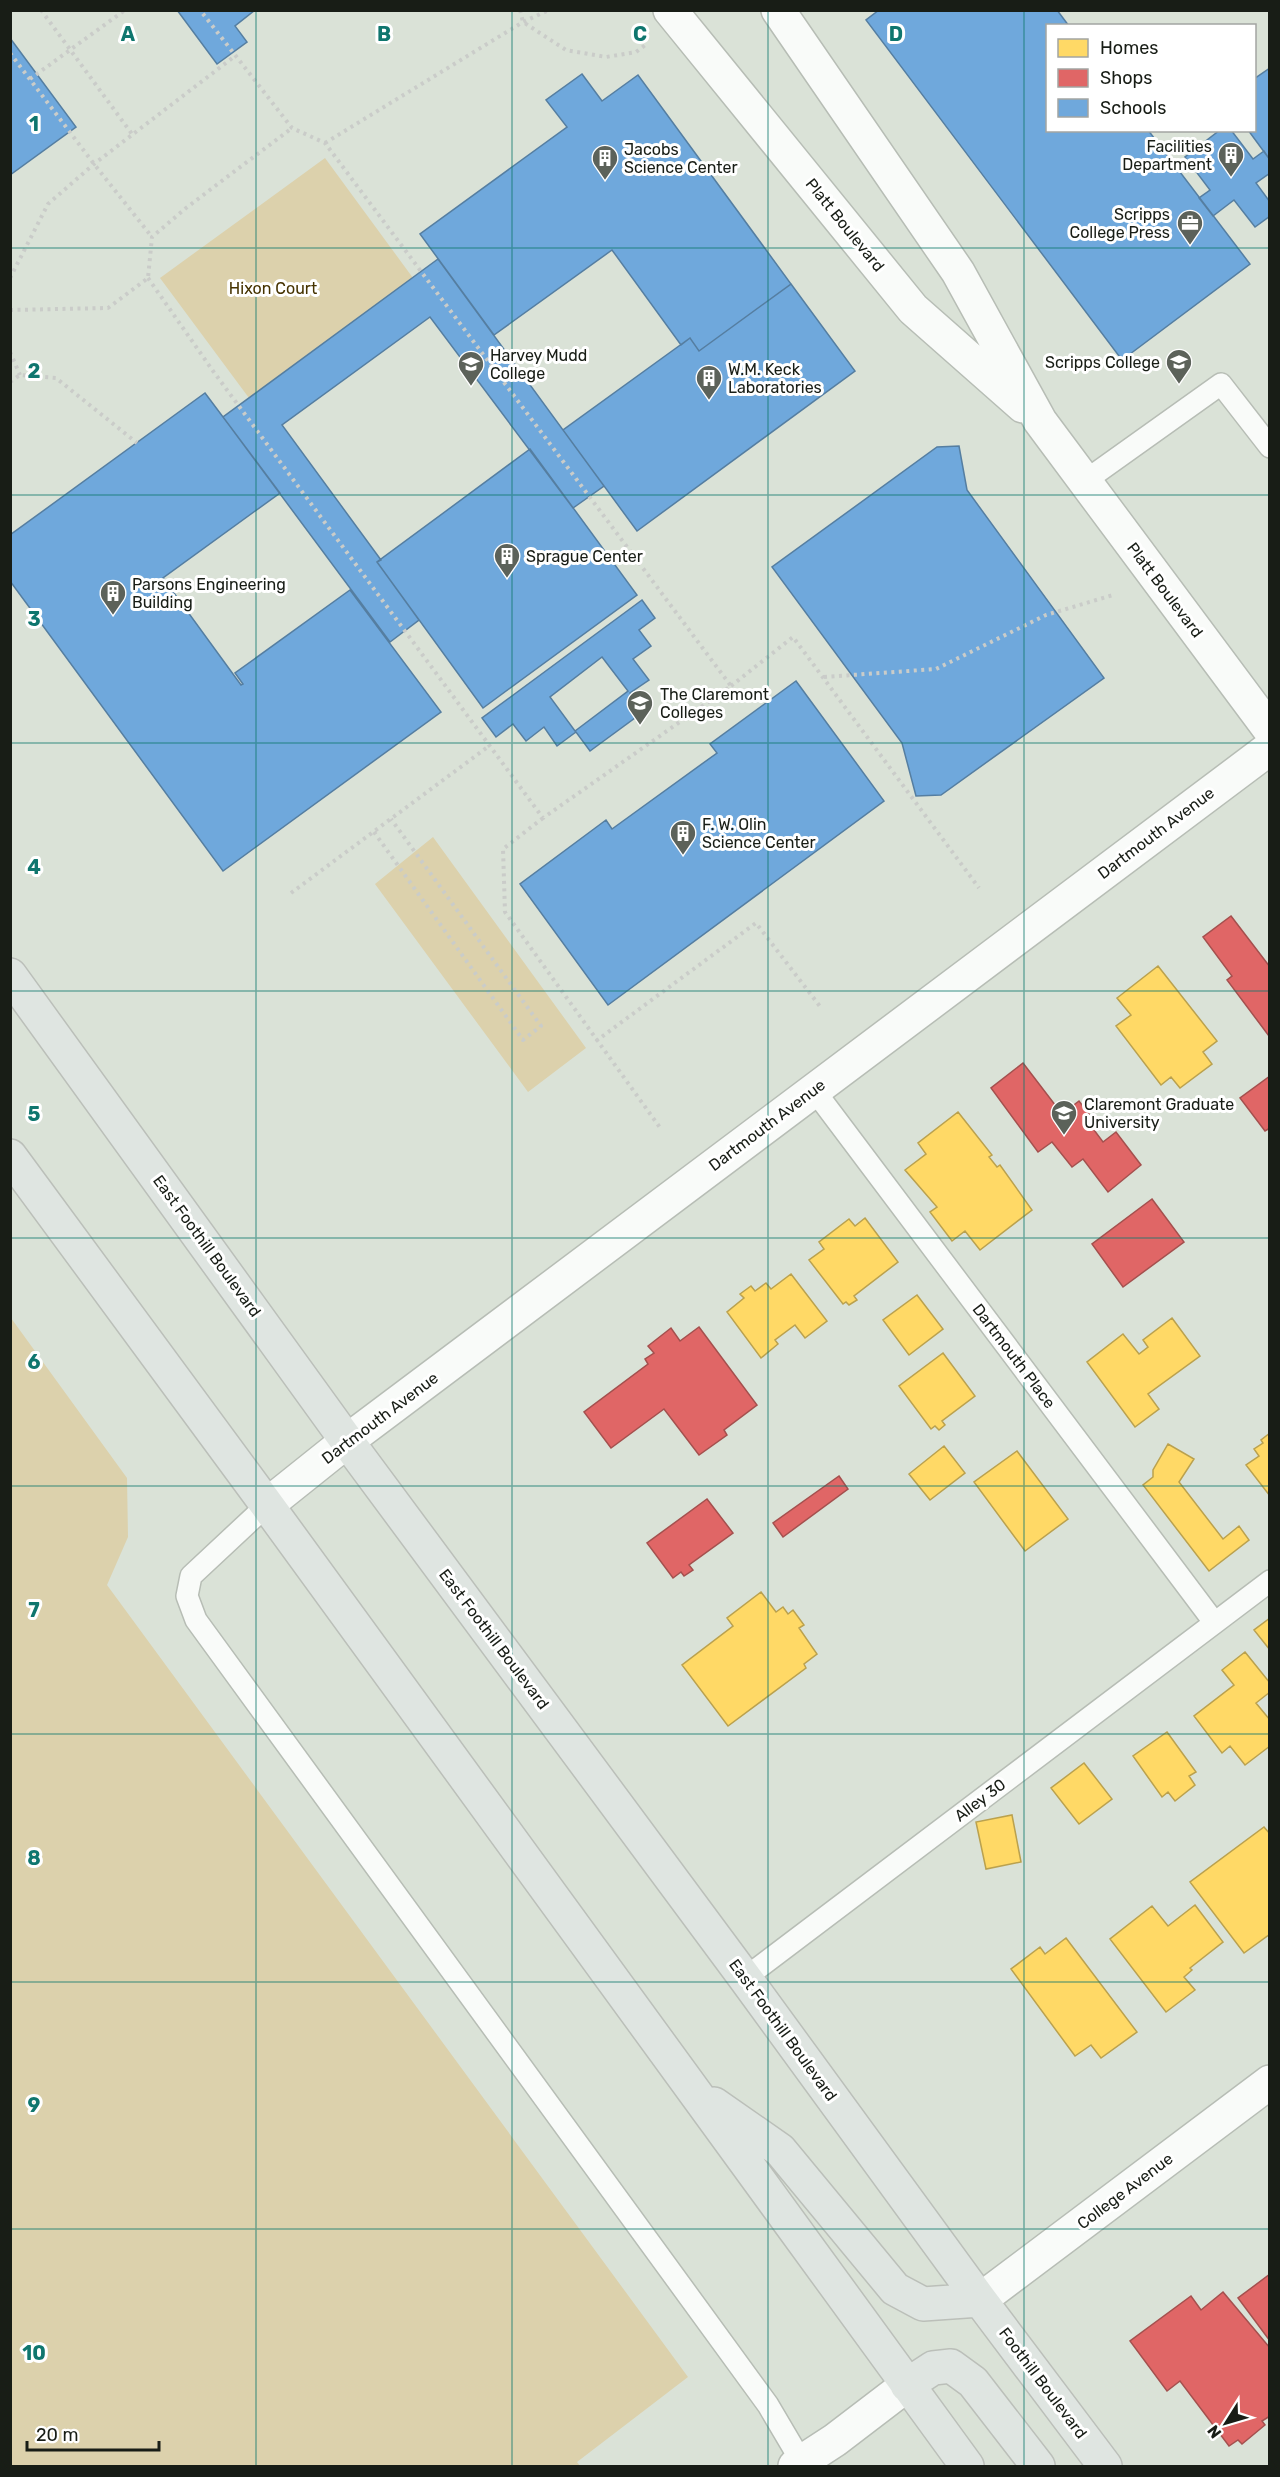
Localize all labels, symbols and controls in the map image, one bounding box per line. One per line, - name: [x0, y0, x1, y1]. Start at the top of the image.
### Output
- text: A: [121, 22, 136, 46]
- text: B: [377, 22, 391, 46]
- text: C: [633, 22, 647, 46]
- text: D: [889, 22, 903, 46]
- legend: [1046, 24, 1256, 132]
- text: Homes: [1100, 37, 1158, 59]
- text: Shops: [1100, 67, 1152, 89]
- text: Schools: [1100, 97, 1166, 119]
- text: 1: [29, 112, 39, 136]
- place label: Facilities Department: [1122, 137, 1212, 174]
- place label: Jacobs Science Center: [624, 140, 738, 177]
- building icon: Facilities Department: [1216, 140, 1246, 178]
- building icon: Jacobs Science Center: [590, 143, 620, 181]
- street label: Platt Boulevard: [802, 175, 888, 275]
- place label: Scripps College Press: [1070, 205, 1170, 242]
- office icon: Scripps College Press: [1175, 208, 1205, 246]
- park label: Hixon Court: [229, 279, 317, 298]
- place label: Harvey Mudd College: [490, 346, 587, 383]
- school or university icon: Scripps College: [1164, 347, 1194, 385]
- school or university icon: Harvey Mudd College: [456, 349, 486, 387]
- place label: Scripps College: [1045, 353, 1160, 372]
- text: 2: [28, 359, 41, 383]
- place label: W.M. Keck Laboratories: [728, 360, 822, 397]
- building icon: W.M. Keck Laboratories: [694, 363, 724, 401]
- street label: Platt Boulevard: [1123, 539, 1207, 641]
- building icon: Sprague Center: [492, 541, 522, 579]
- place label: Sprague Center: [526, 547, 643, 566]
- place label: Parsons Engineering Building: [132, 575, 286, 612]
- building icon: Parsons Engineering Building: [98, 578, 128, 616]
- text: 3: [27, 607, 41, 631]
- place label: The Claremont Colleges: [660, 685, 769, 722]
- school or university icon: The Claremont Colleges: [625, 688, 655, 726]
- street label: Dartmouth Avenue: [1094, 783, 1218, 883]
- place label: F. W. Olin Science Center: [702, 815, 816, 852]
- building icon: F. W. Olin Science Center: [668, 818, 698, 856]
- text: 4: [27, 855, 41, 879]
- street label: Dartmouth Avenue: [705, 1075, 829, 1175]
- place label: Claremont Graduate University: [1084, 1095, 1234, 1132]
- school or university icon: Claremont Graduate University: [1049, 1098, 1079, 1136]
- text: 5: [28, 1102, 41, 1126]
- street label: East Foothill Boulevard: [149, 1171, 265, 1321]
- street label: Dartmouth Place: [969, 1300, 1060, 1412]
- text: 6: [27, 1350, 41, 1374]
- street label: Dartmouth Avenue: [318, 1368, 442, 1468]
- street label: East Foothill Boulevard: [435, 1565, 553, 1713]
- text: 7: [28, 1598, 40, 1622]
- street label: Alley 30: [951, 1775, 1009, 1825]
- text: 8: [27, 1846, 41, 1870]
- street label: East Foothill Boulevard: [725, 1955, 841, 2105]
- text: 9: [28, 2093, 41, 2117]
- street label: College Avenue: [1074, 2149, 1177, 2233]
- street label: Foothill Boulevard: [995, 2324, 1091, 2442]
- text: 10: [22, 2341, 46, 2365]
- north arrow: [1196, 2393, 1256, 2453]
- scale bar: [27, 2414, 159, 2452]
- text: N: [1203, 2421, 1225, 2442]
- text: 20 m: [36, 2424, 78, 2446]

